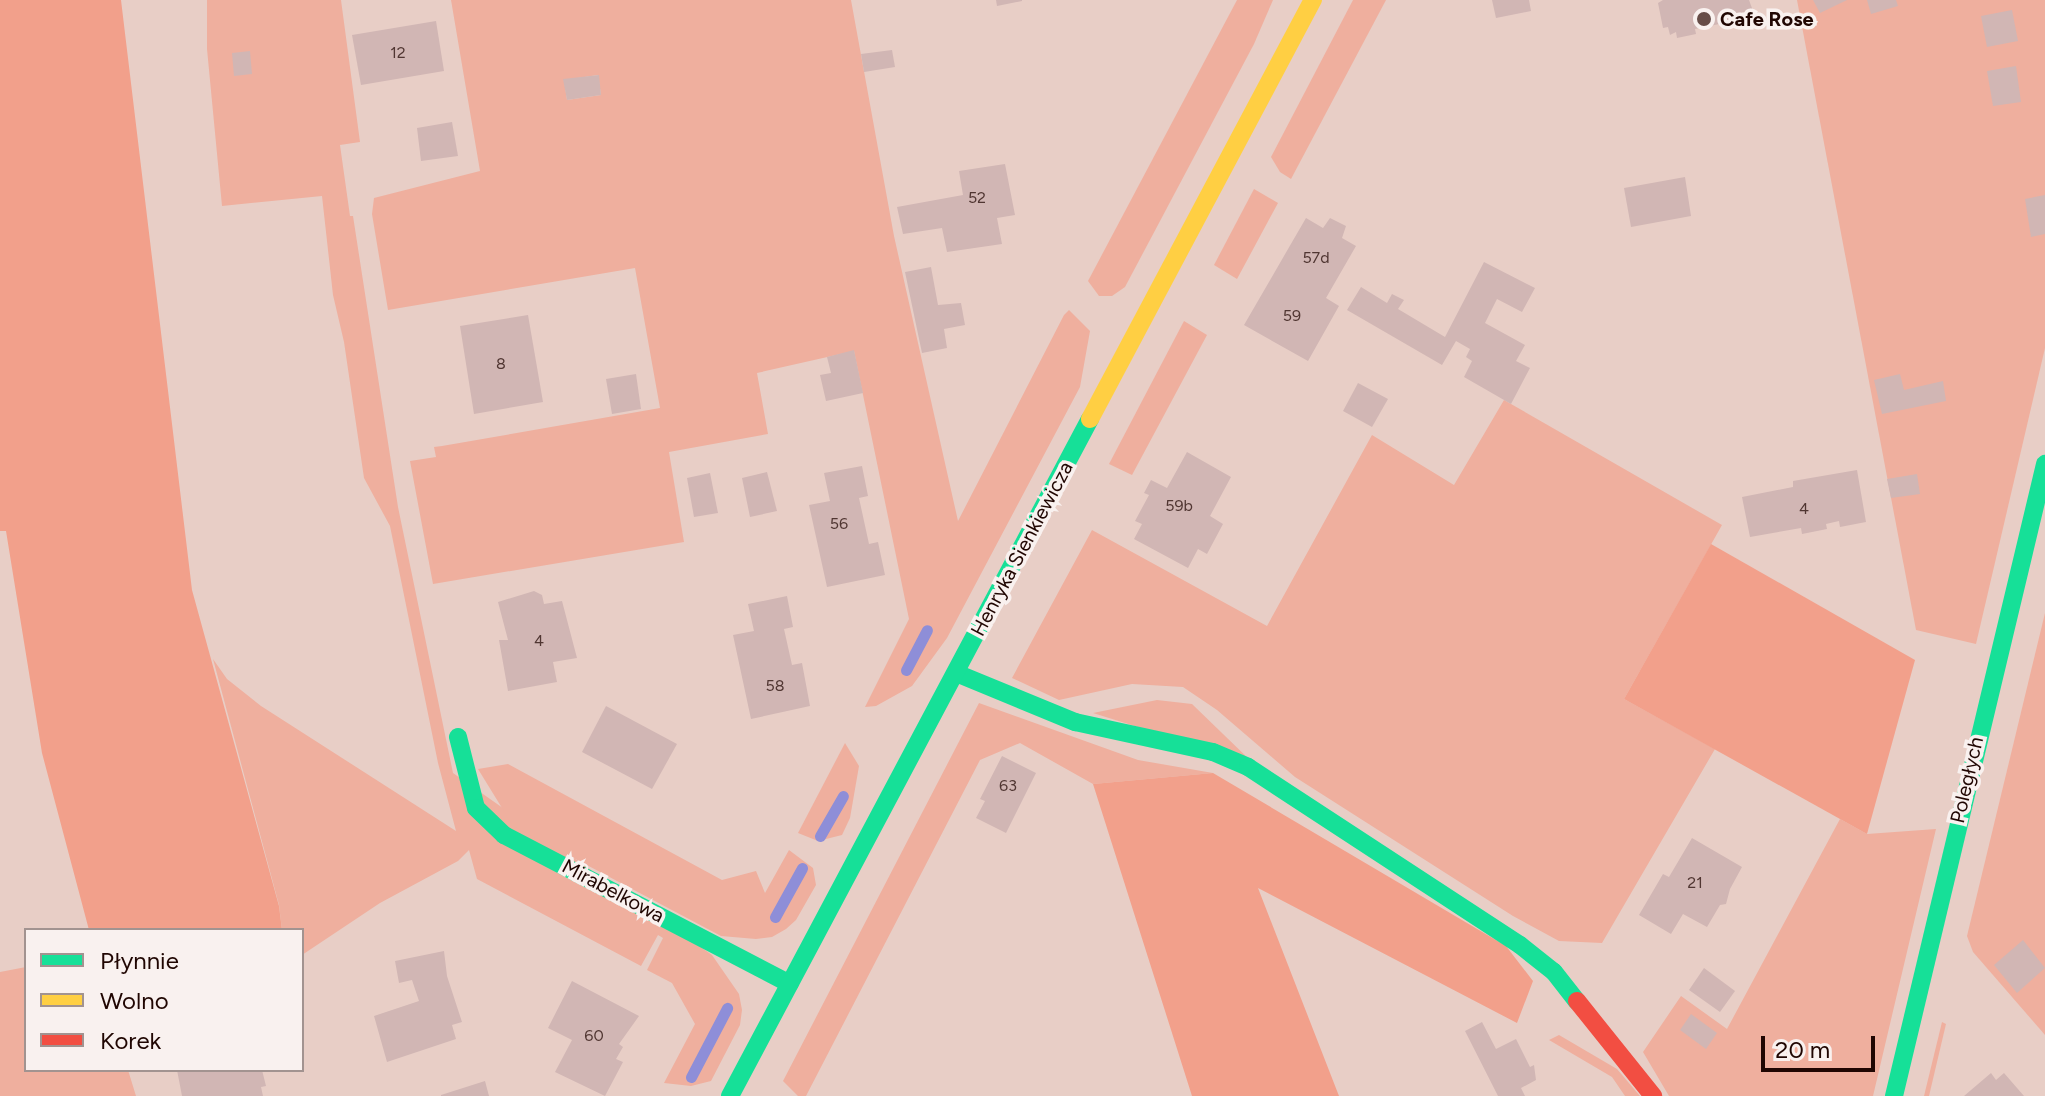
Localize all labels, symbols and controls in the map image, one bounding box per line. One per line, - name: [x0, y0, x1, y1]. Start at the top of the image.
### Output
- place label: Cafe Rose: [1720, 7, 1814, 31]
- marker: Cafe Rose: [1695, 10, 1713, 28]
- house number: 12: [390, 43, 406, 63]
- house number: 52: [968, 188, 986, 208]
- house number: 57d: [1302, 248, 1330, 268]
- house number: 59: [1283, 306, 1301, 326]
- house number: 8: [496, 354, 506, 374]
- street label: Henryka Sienkiewicza: [966, 458, 1078, 640]
- house number: 59b: [1165, 496, 1193, 516]
- house number: 4: [1799, 499, 1809, 519]
- house number: 56: [830, 514, 848, 534]
- house number: 4: [534, 631, 544, 651]
- house number: 58: [765, 676, 785, 696]
- street label: Poległych: [1945, 734, 1989, 826]
- house number: 63: [999, 776, 1017, 796]
- street label: Mirabelkowa: [558, 854, 668, 928]
- house number: 21: [1687, 873, 1703, 893]
- legend: [24, 928, 304, 1072]
- text: Płynnie: [100, 946, 179, 975]
- text: Wolno: [100, 986, 169, 1015]
- scale bar: [1765, 1020, 1879, 1070]
- text: Korek: [100, 1026, 161, 1055]
- house number: 60: [584, 1026, 604, 1046]
- text: 20 m: [1775, 1035, 1830, 1064]

